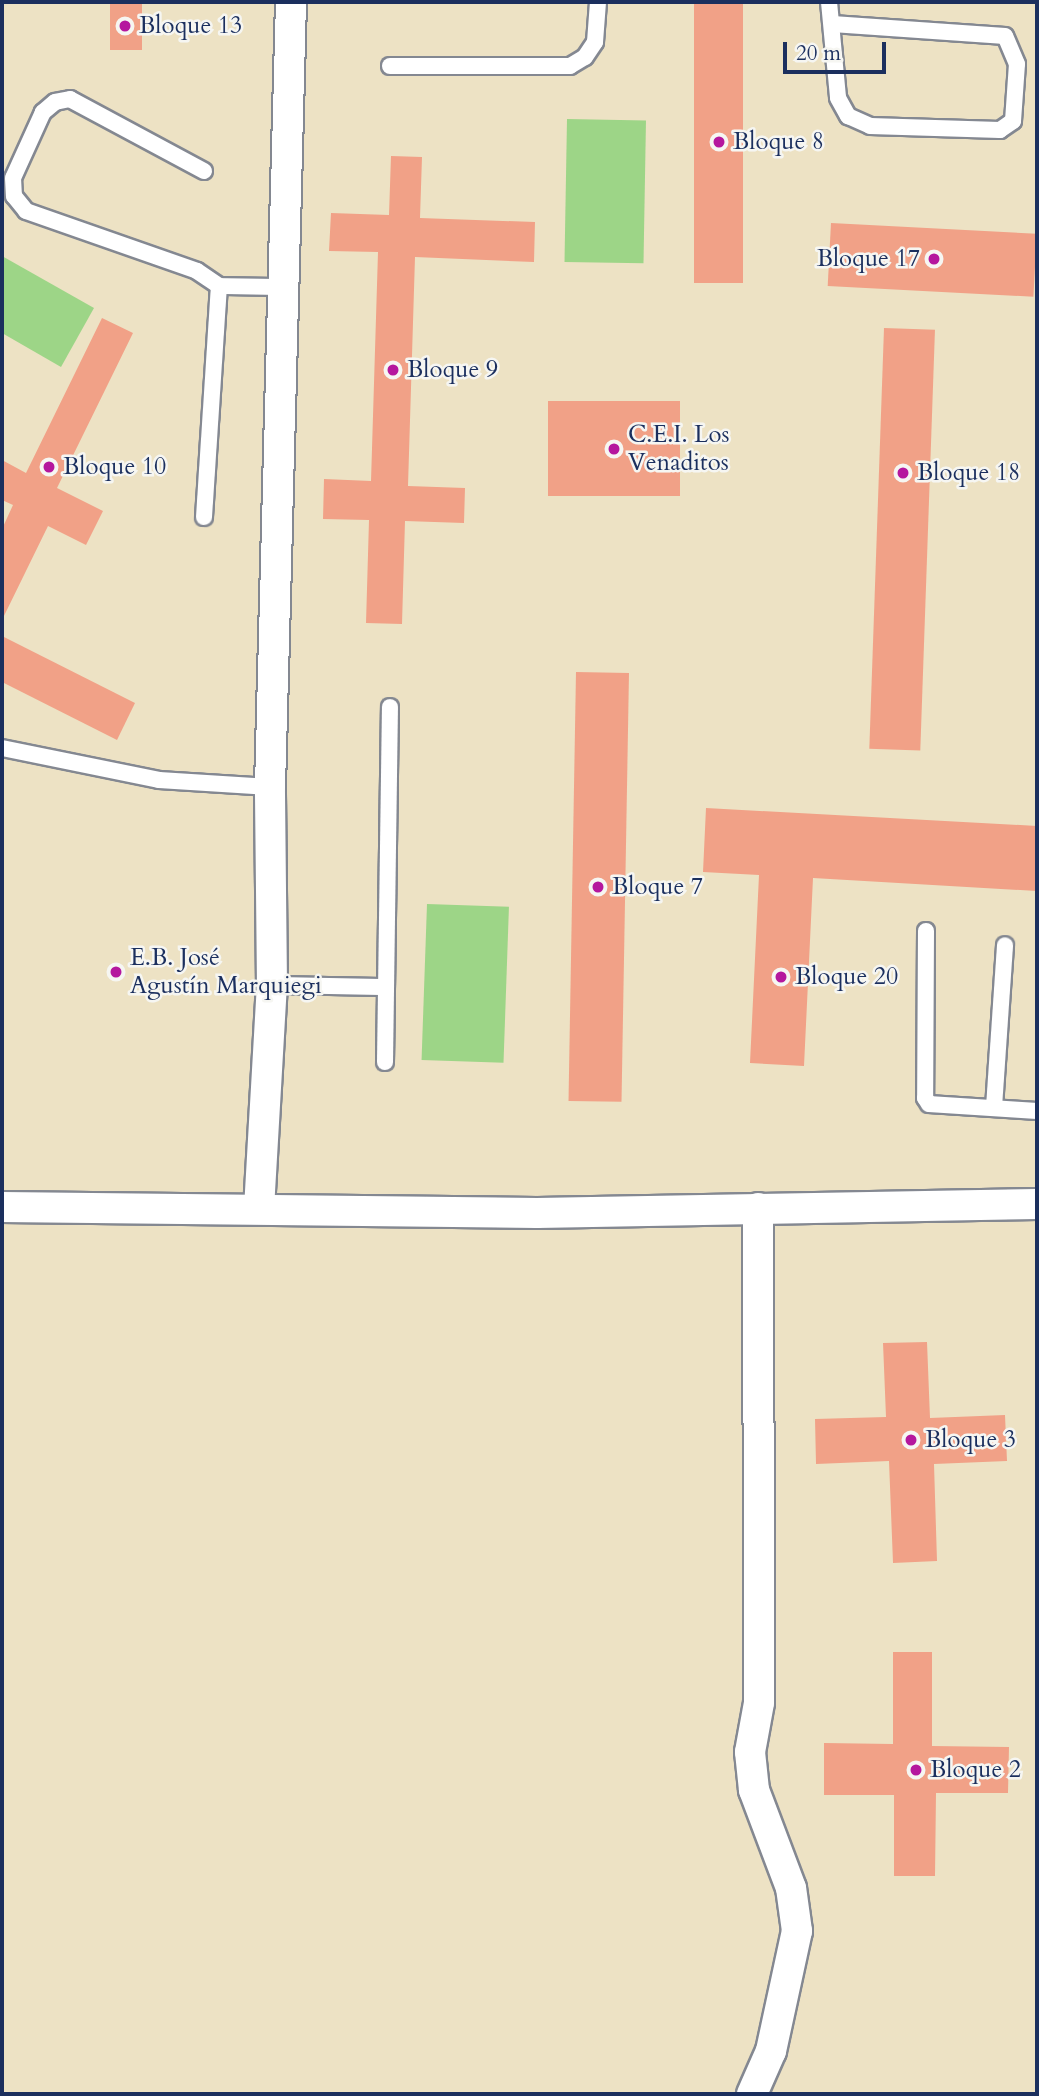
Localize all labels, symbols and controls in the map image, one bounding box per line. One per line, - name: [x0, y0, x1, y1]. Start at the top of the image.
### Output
- place label: Bloque 13: [139, 12, 242, 40]
- marker: Bloque 13: [117, 18, 133, 34]
- scale bar: [787, 28, 890, 72]
- text: 20 m: [796, 39, 841, 68]
- place label: Bloque 8: [733, 128, 824, 156]
- marker: Bloque 8: [711, 134, 727, 150]
- place label: Bloque 17: [817, 245, 920, 273]
- marker: Bloque 17: [926, 251, 942, 267]
- place label: Bloque 9: [407, 356, 498, 384]
- marker: Bloque 9: [385, 362, 401, 378]
- place label: C.E.I. Los Venaditos: [628, 421, 730, 477]
- marker: C.E.I. Los Venaditos: [606, 441, 622, 457]
- place label: Bloque 10: [63, 453, 166, 481]
- marker: Bloque 10: [41, 459, 57, 475]
- place label: Bloque 18: [917, 459, 1020, 487]
- marker: Bloque 18: [895, 465, 911, 481]
- place label: Bloque 7: [612, 873, 703, 901]
- marker: Bloque 7: [590, 879, 606, 895]
- place label: E.B. José Agustín Marquiegi: [130, 944, 322, 1000]
- place label: Bloque 20: [795, 963, 898, 991]
- marker: E.B. José Agustín Marquiegi: [108, 964, 124, 980]
- marker: Bloque 20: [773, 969, 789, 985]
- place label: Bloque 3: [925, 1426, 1016, 1454]
- marker: Bloque 3: [903, 1432, 919, 1448]
- place label: Bloque 2: [930, 1756, 1021, 1784]
- marker: Bloque 2: [908, 1762, 924, 1778]

